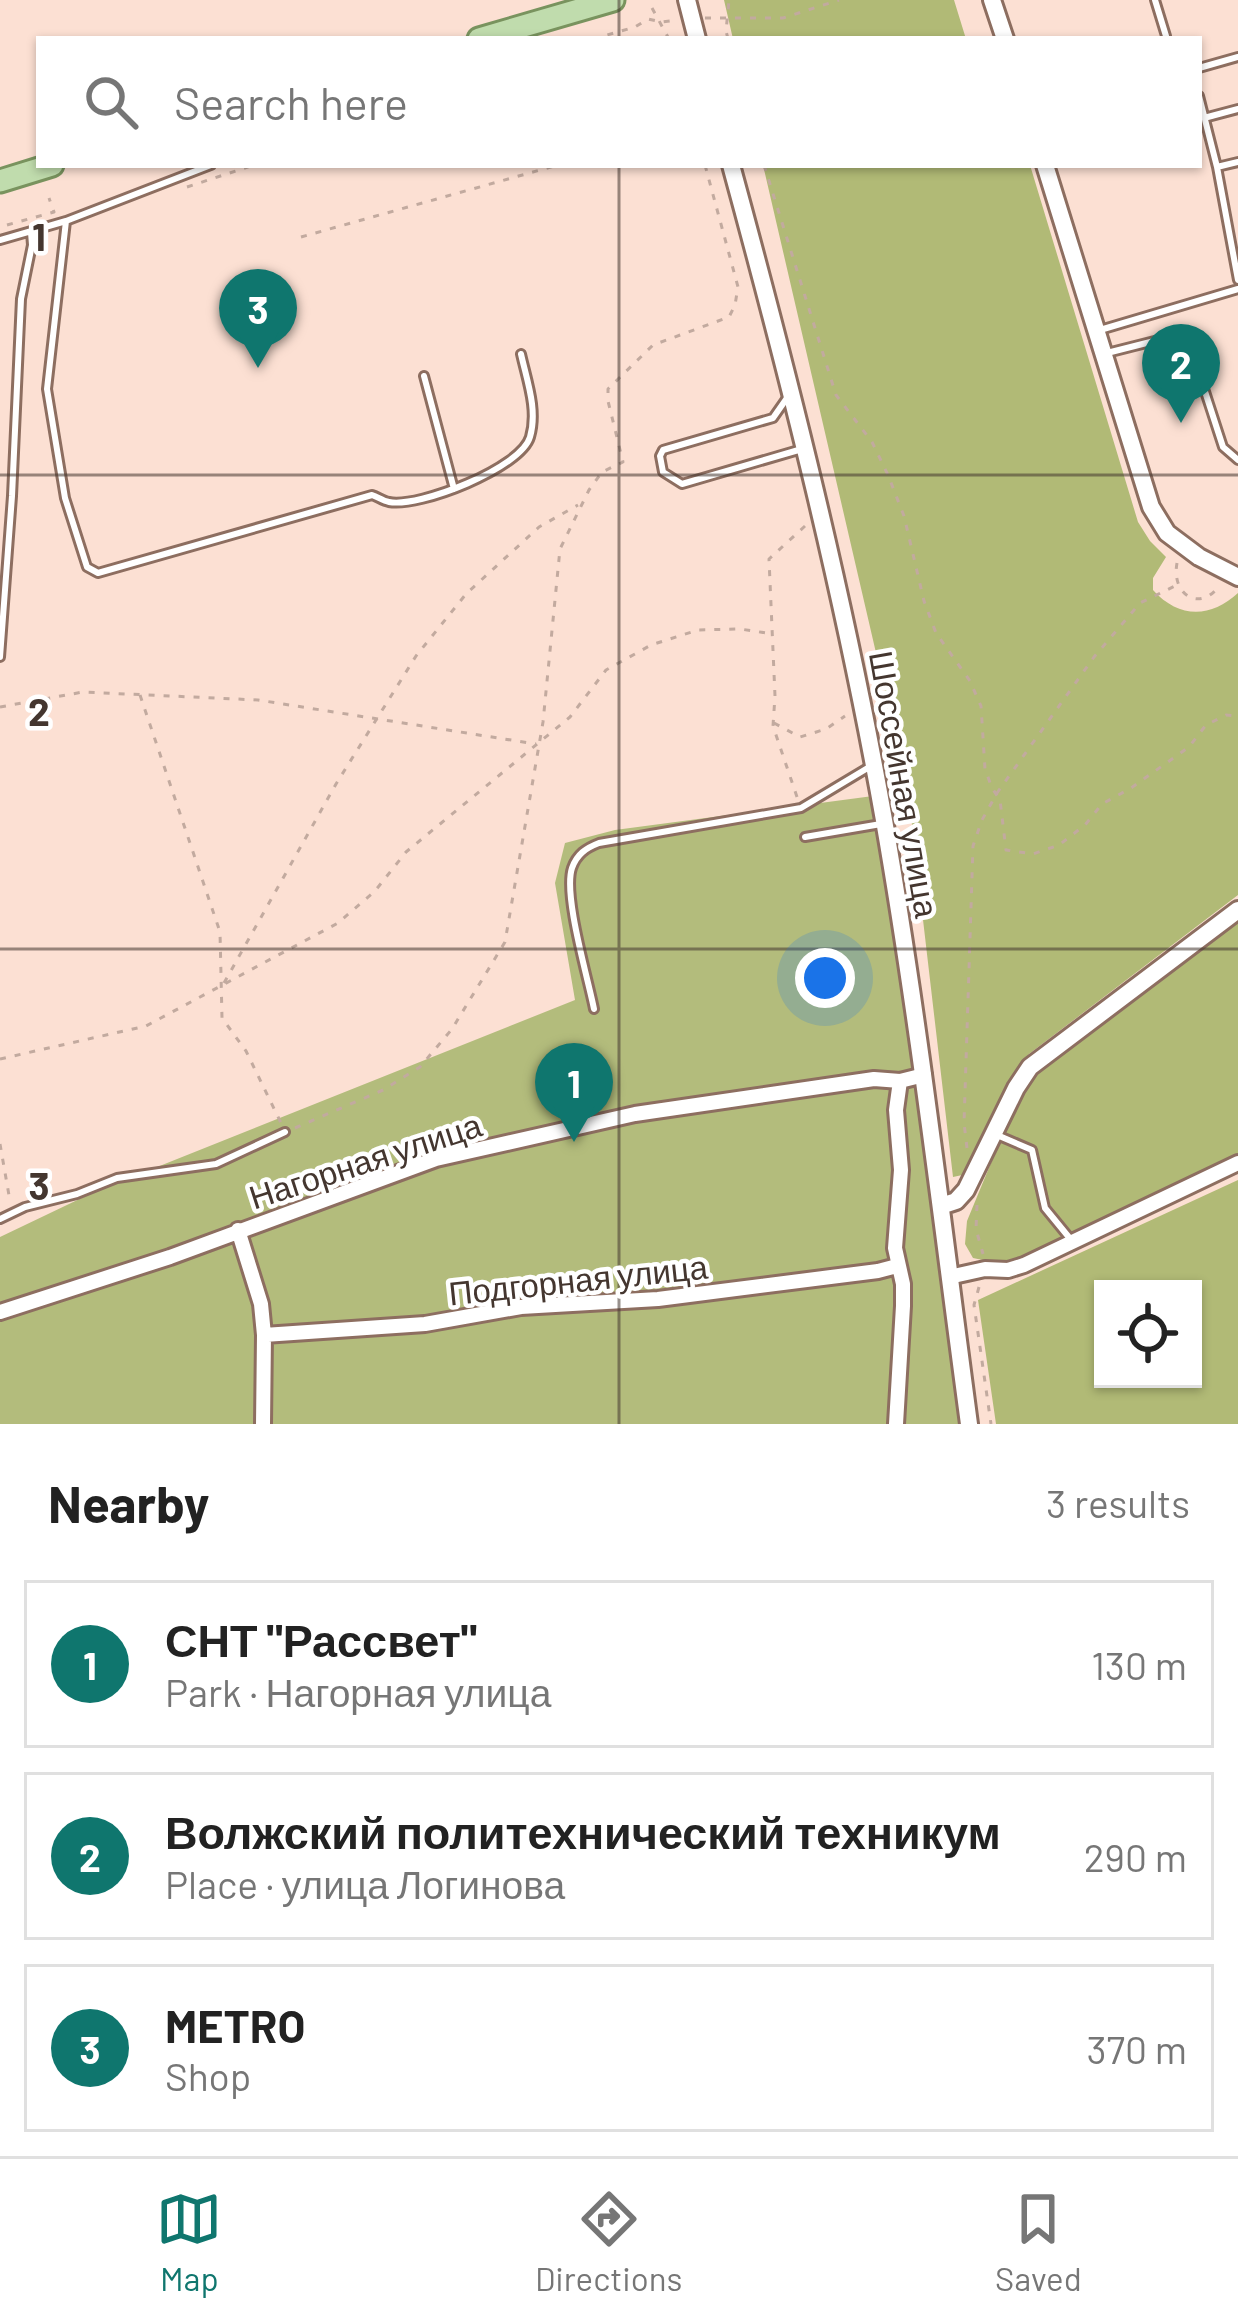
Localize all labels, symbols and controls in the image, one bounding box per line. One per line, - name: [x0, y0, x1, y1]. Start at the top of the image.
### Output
- search box: [36, 36, 1202, 168]
- icon: search: [78, 69, 144, 135]
- text: Search here: [174, 75, 408, 129]
- text: 1: [32, 212, 46, 259]
- pin: 3: [219, 269, 297, 368]
- pin: 2: [1142, 324, 1220, 423]
- street label: Шоссейная улица: [862, 648, 948, 921]
- text: 2: [28, 687, 50, 734]
- your location: [795, 948, 855, 1008]
- pin: 1: [535, 1043, 613, 1142]
- street label: Нагорная улица: [244, 1103, 487, 1216]
- text: 3: [28, 1161, 50, 1208]
- street label: Подгорная улица: [446, 1245, 710, 1312]
- map controls: [1094, 1280, 1202, 1388]
- button: locate: [1094, 1280, 1202, 1388]
- text: Nearby: [48, 1472, 209, 1533]
- text: 3 results: [1046, 1479, 1190, 1526]
- text: СНТ "Рассвет": [165, 1612, 477, 1666]
- text: 1: [83, 1641, 97, 1688]
- text: 130 m: [1091, 1641, 1187, 1688]
- text: Park · Нагорная улица: [165, 1668, 551, 1715]
- text: Волжский политехнический техникум: [165, 1804, 1001, 1858]
- text: 2: [79, 1833, 101, 1880]
- text: 290 m: [1084, 1833, 1187, 1880]
- text: Place · улица Логинова: [165, 1860, 565, 1907]
- text: METRO: [165, 1998, 305, 2052]
- text: 3: [79, 2025, 101, 2072]
- text: 370 m: [1086, 2025, 1187, 2072]
- text: Shop: [165, 2052, 251, 2099]
- tab: Map: [156, 2186, 222, 2298]
- tab: Directions: [535, 2186, 682, 2298]
- tab: Saved: [995, 2186, 1082, 2298]

